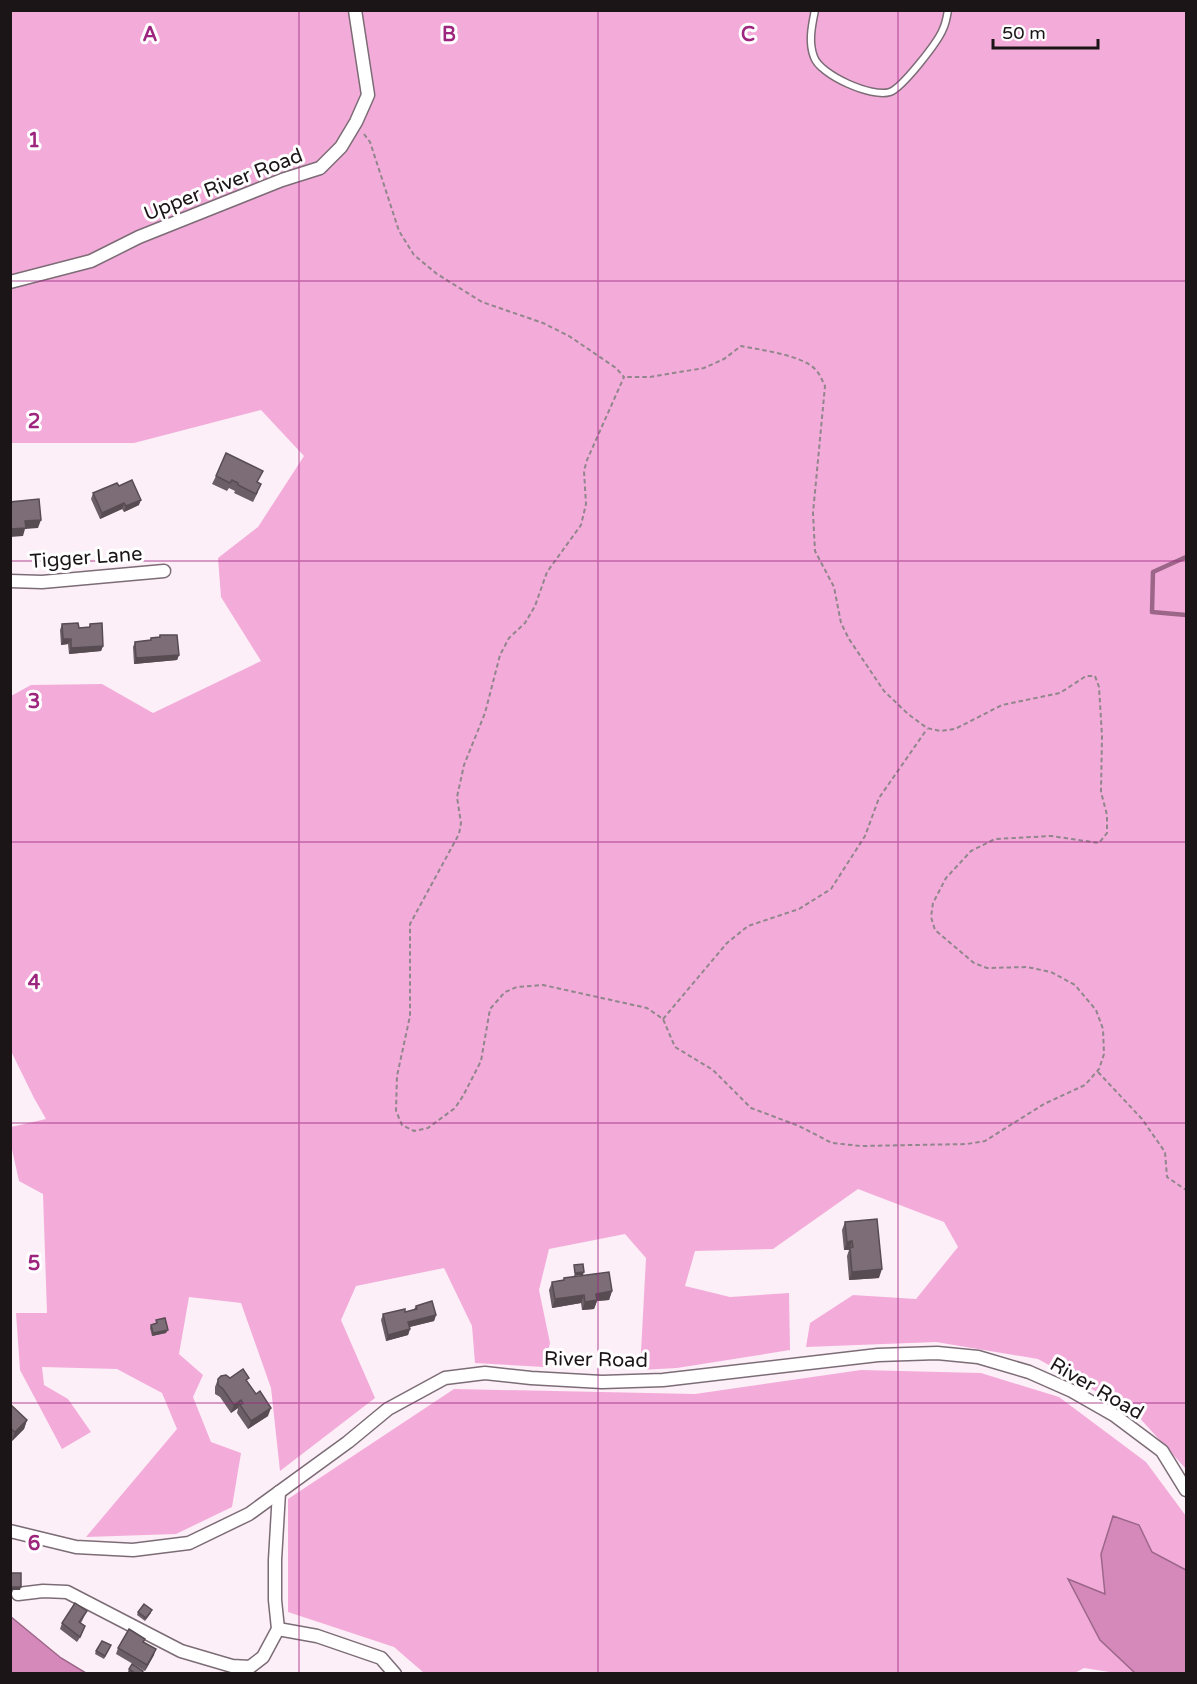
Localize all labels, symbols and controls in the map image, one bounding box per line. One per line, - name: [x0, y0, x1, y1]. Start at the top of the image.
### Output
- scale bar: [993, 12, 1098, 50]
- text: 50 m: [1002, 22, 1046, 44]
- text: A: [143, 23, 158, 47]
- text: B: [442, 23, 456, 47]
- text: C: [741, 23, 755, 47]
- text: 1: [28, 129, 40, 153]
- street label: Upper River Road: [140, 144, 306, 226]
- text: 2: [28, 410, 40, 434]
- street label: Tigger Lane: [29, 542, 143, 574]
- text: 3: [28, 690, 40, 714]
- text: 4: [28, 971, 41, 995]
- text: 5: [28, 1252, 40, 1276]
- street label: River Road: [544, 1347, 648, 1373]
- street label: River Road: [1045, 1352, 1148, 1425]
- text: 6: [28, 1532, 40, 1556]

